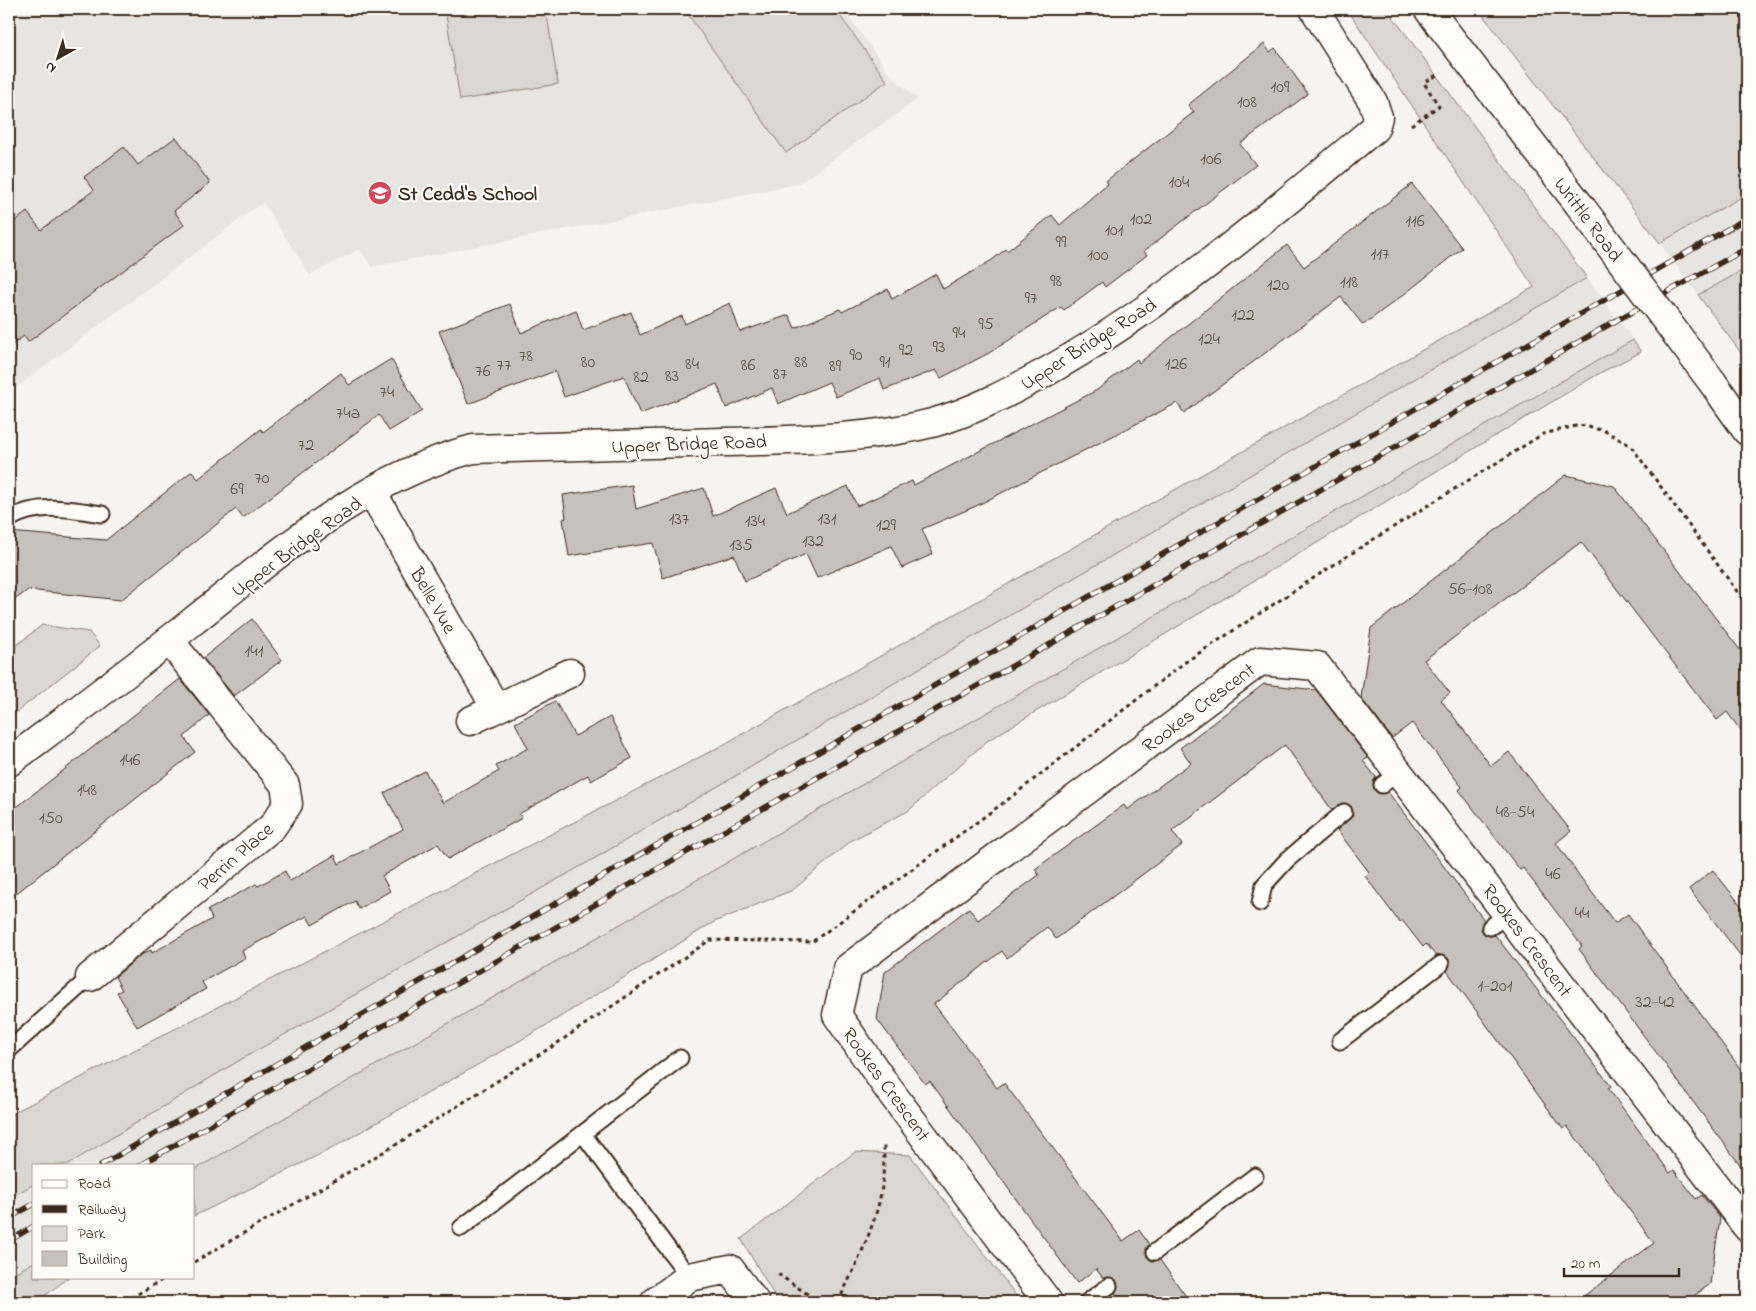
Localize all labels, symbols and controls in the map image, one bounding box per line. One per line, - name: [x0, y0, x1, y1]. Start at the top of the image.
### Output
- north arrow: [32, 32, 82, 82]
- text: N: [40, 56, 61, 78]
- house number: 109: [1271, 75, 1290, 101]
- house number: 108: [1237, 90, 1257, 116]
- house number: 106: [1200, 147, 1222, 173]
- house number: 104: [1169, 170, 1190, 196]
- street label: Writtle Road: [1545, 172, 1629, 269]
- school or university icon: St Cedd's School: [367, 180, 393, 206]
- place label: St Cedd's School: [398, 181, 537, 210]
- house number: 102: [1130, 207, 1152, 233]
- house number: 116: [1405, 209, 1425, 235]
- house number: 101: [1104, 218, 1124, 244]
- house number: 99: [1056, 230, 1067, 256]
- house number: 117: [1371, 242, 1390, 268]
- house number: 100: [1087, 243, 1109, 269]
- house number: 98: [1050, 269, 1062, 295]
- house number: 118: [1340, 270, 1358, 296]
- house number: 120: [1267, 273, 1289, 299]
- house number: 97: [1025, 286, 1038, 312]
- street label: Upper Bridge Road: [1016, 292, 1163, 399]
- house number: 122: [1231, 303, 1255, 329]
- house number: 95: [978, 312, 994, 338]
- house number: 94: [953, 321, 966, 347]
- house number: 124: [1198, 327, 1221, 353]
- house number: 93: [933, 335, 945, 361]
- house number: 92: [899, 338, 913, 364]
- house number: 90: [849, 343, 863, 369]
- house number: 78: [519, 344, 533, 370]
- house number: 80: [581, 350, 595, 376]
- house number: 88: [794, 350, 808, 376]
- house number: 91: [879, 350, 891, 376]
- house number: 84: [685, 352, 700, 378]
- house number: 126: [1165, 352, 1187, 378]
- house number: 77: [497, 353, 512, 379]
- house number: 86: [741, 353, 755, 379]
- house number: 89: [829, 354, 842, 380]
- house number: 76: [475, 359, 491, 385]
- house number: 87: [773, 362, 788, 388]
- house number: 83: [665, 364, 679, 390]
- house number: 82: [633, 365, 649, 391]
- house number: 74: [380, 380, 395, 406]
- house number: 74a: [336, 401, 360, 427]
- street label: Upper Bridge Road: [611, 428, 767, 464]
- house number: 72: [298, 433, 314, 459]
- house number: 70: [254, 466, 270, 492]
- house number: 69: [230, 477, 244, 503]
- street label: Upper Bridge Road: [226, 491, 369, 606]
- house number: 137: [669, 507, 690, 533]
- house number: 131: [818, 507, 837, 533]
- house number: 134: [745, 509, 766, 535]
- house number: 129: [876, 513, 897, 539]
- house number: 132: [802, 529, 824, 555]
- house number: 135: [729, 533, 753, 559]
- street label: Belle Vue: [401, 562, 463, 640]
- house number: 56-108: [1447, 577, 1493, 603]
- house number: 141: [245, 639, 264, 665]
- street label: Rookes Crescent: [1137, 657, 1262, 761]
- house number: 146: [119, 748, 141, 774]
- house number: 148: [77, 778, 97, 804]
- house number: 48-54: [1496, 800, 1535, 826]
- house number: 150: [39, 806, 63, 832]
- street label: Perrin Place: [192, 817, 281, 899]
- house number: 46: [1545, 862, 1561, 888]
- street label: Rookes Crescent: [1474, 879, 1578, 1004]
- house number: 44: [1575, 901, 1590, 927]
- house number: 1-201: [1478, 974, 1513, 1000]
- house number: 32-42: [1635, 990, 1675, 1016]
- street label: Rookes Crescent: [834, 1022, 937, 1149]
- legend: [32, 1164, 195, 1278]
- text: Road: [78, 1173, 111, 1195]
- text: Railway: [78, 1199, 126, 1222]
- text: Park: [78, 1223, 106, 1245]
- scale bar: [1564, 1246, 1678, 1278]
- text: Building: [77, 1249, 127, 1272]
- text: 20 m: [1571, 1253, 1601, 1275]

